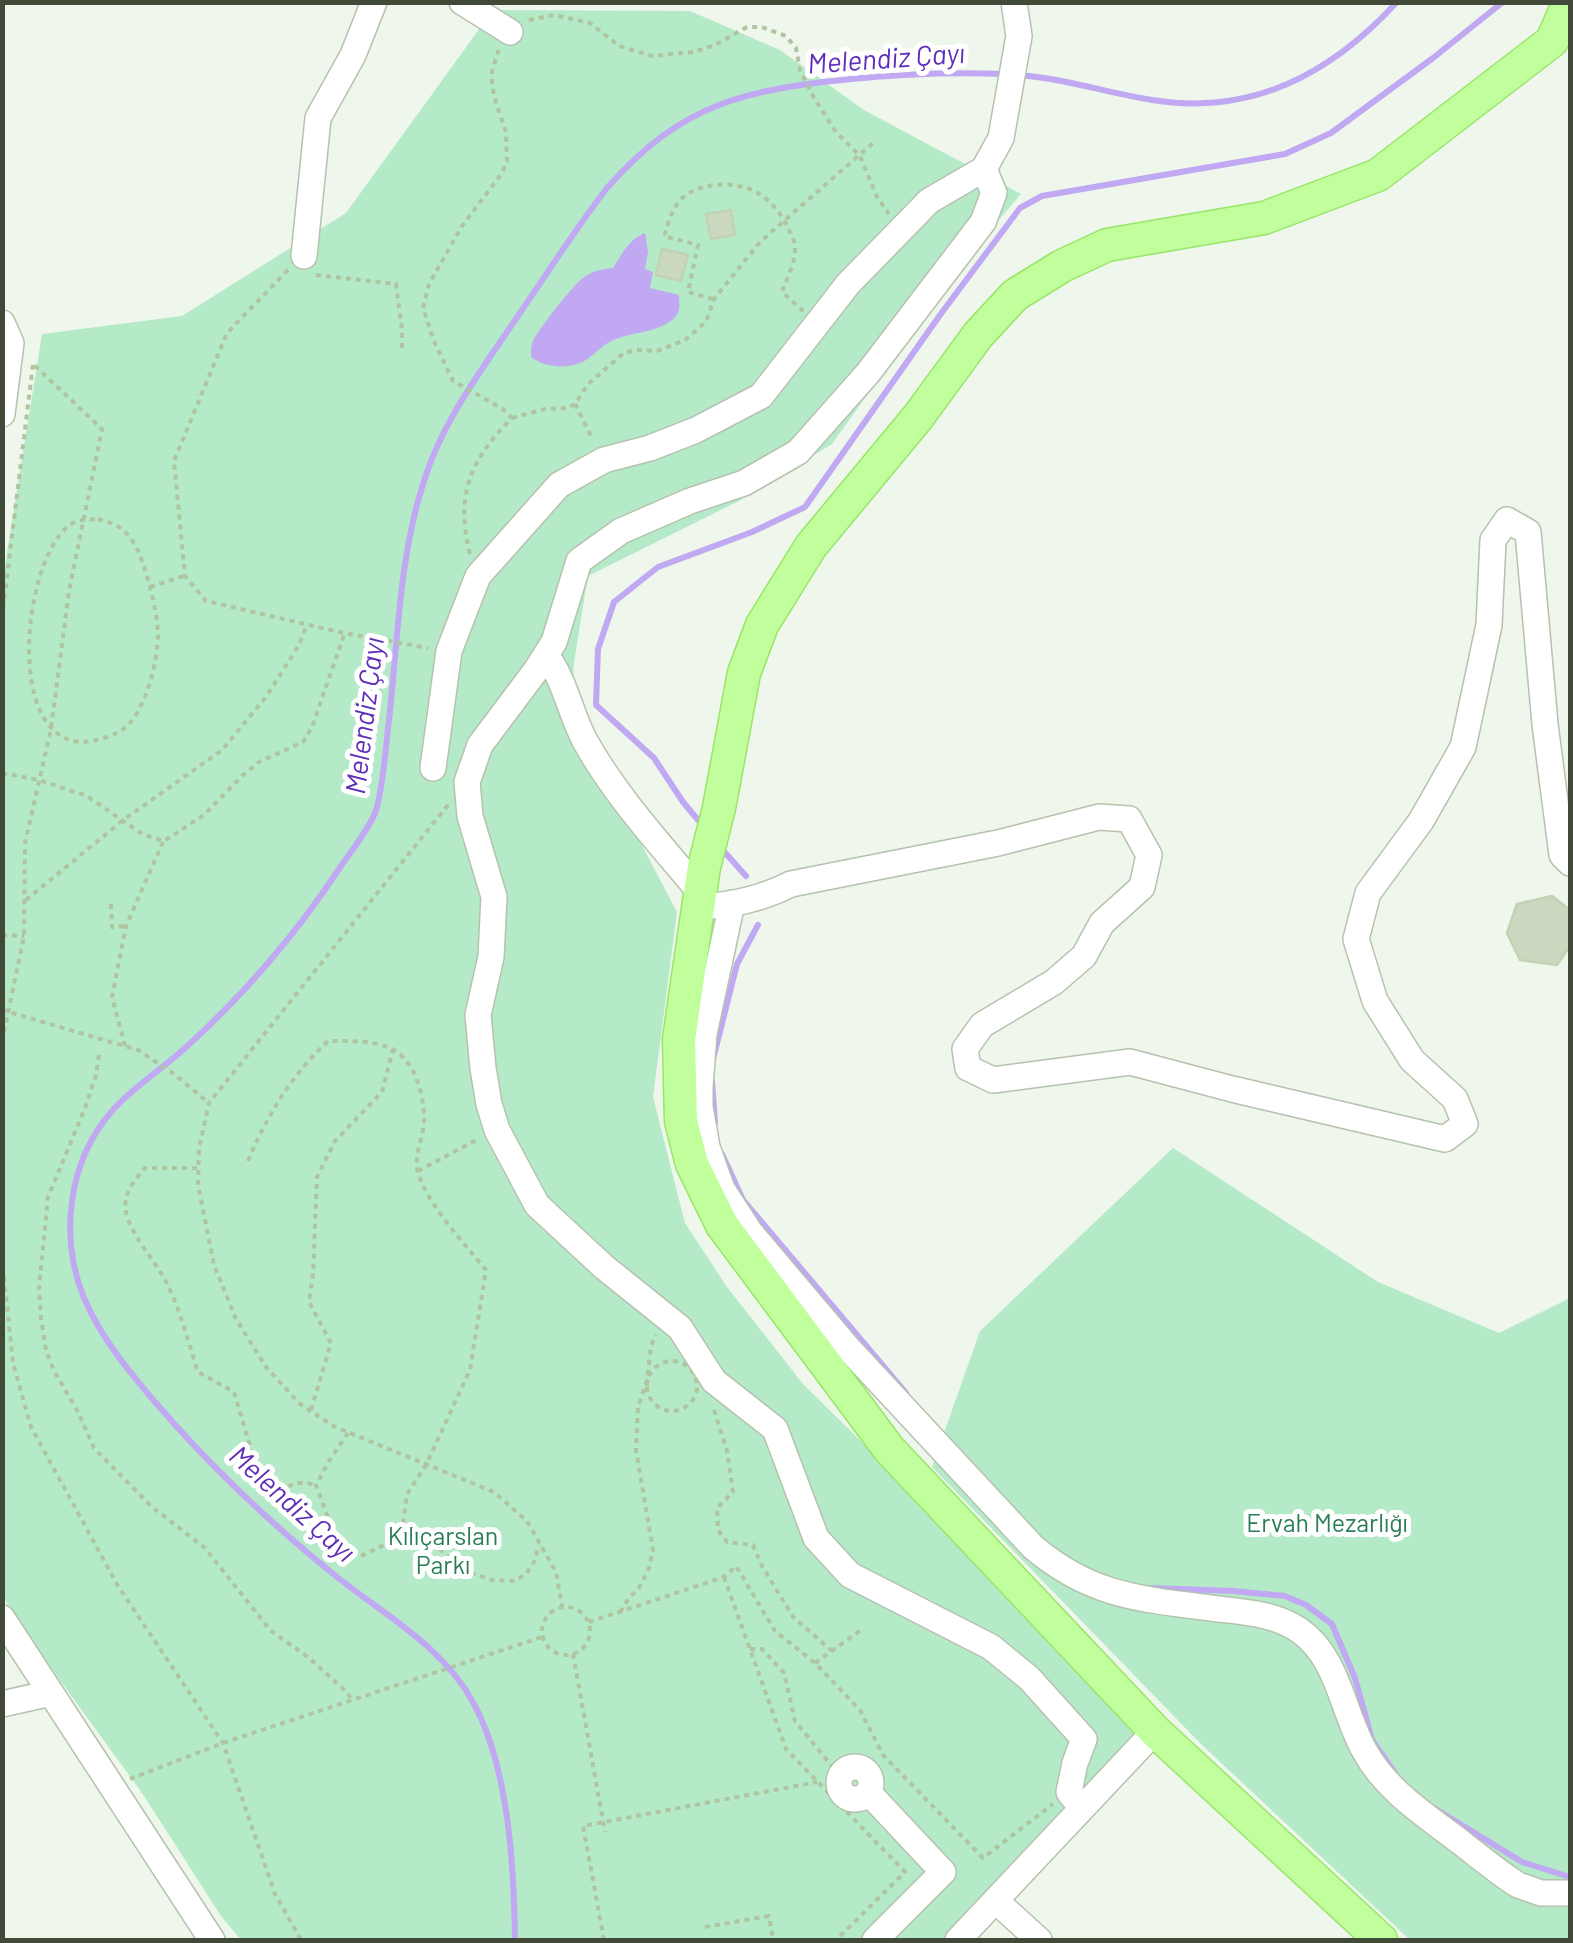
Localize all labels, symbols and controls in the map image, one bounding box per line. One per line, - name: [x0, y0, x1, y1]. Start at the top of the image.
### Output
- water label: Melendiz Çayı: [806, 37, 966, 81]
- water label: Melendiz Çayı: [339, 636, 391, 796]
- water label: Melendiz Çayı: [222, 1439, 362, 1569]
- park label: Ervah Mezarlığı: [1246, 1509, 1408, 1539]
- park label: Kılıçarslan Parkı: [388, 1522, 498, 1581]

